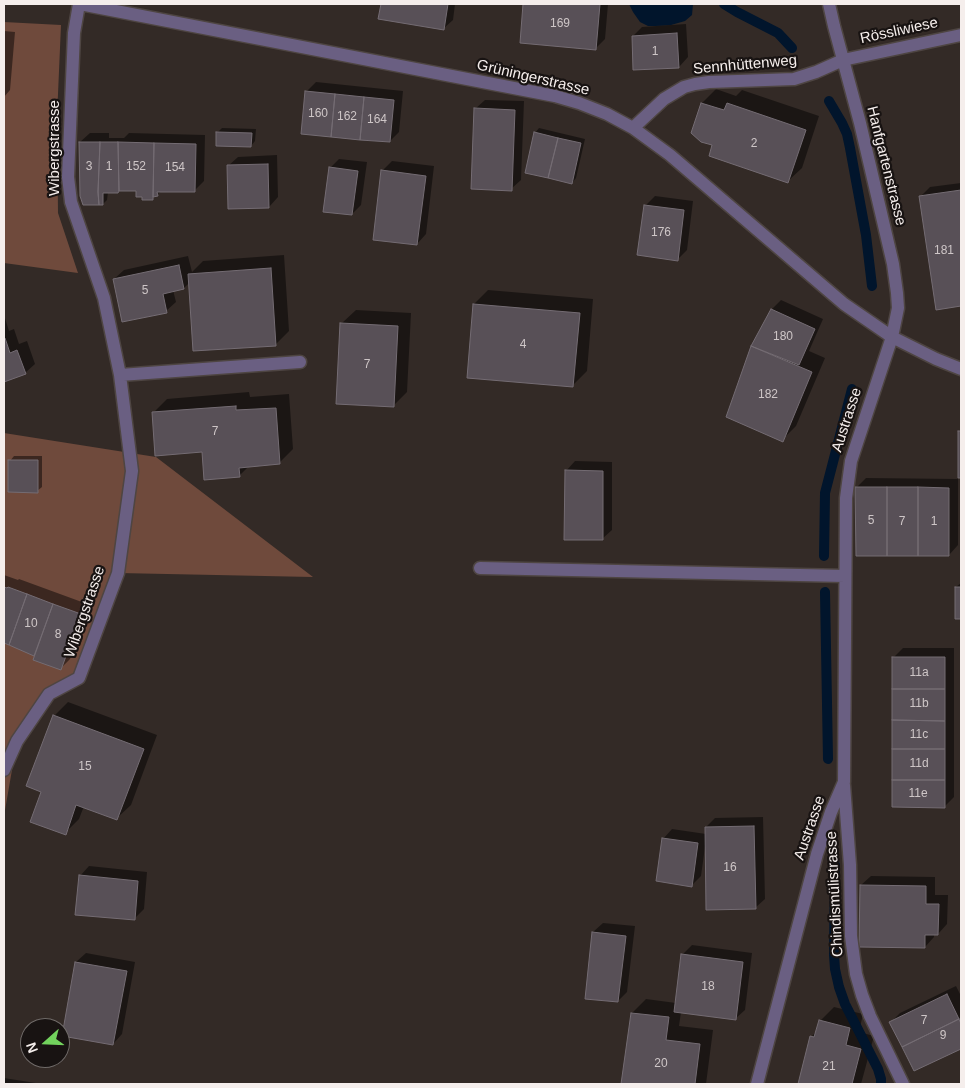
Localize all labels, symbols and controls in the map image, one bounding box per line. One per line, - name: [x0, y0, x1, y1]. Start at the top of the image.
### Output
- street label: Rössliwiese: [858, 14, 940, 48]
- house number: 169: [550, 17, 570, 31]
- house number: 1: [652, 45, 658, 59]
- street label: Sennhüttenweg: [692, 51, 798, 79]
- street label: Grüningerstrasse: [475, 56, 591, 100]
- street label: Wibergstrasse: [46, 100, 64, 196]
- street label: Hanfgartenstrasse: [862, 104, 910, 228]
- house number: 160: [308, 107, 328, 121]
- house number: 162: [337, 110, 357, 124]
- house number: 164: [367, 113, 387, 127]
- house number: 2: [751, 137, 757, 151]
- house number: 3: [86, 160, 92, 174]
- house number: 1: [106, 160, 112, 174]
- house number: 152: [126, 160, 146, 174]
- house number: 154: [165, 161, 185, 175]
- house number: 176: [651, 226, 671, 240]
- house number: 181: [934, 244, 954, 258]
- house number: 5: [142, 284, 148, 298]
- house number: 180: [773, 330, 793, 344]
- house number: 4: [520, 338, 526, 352]
- house number: 7: [364, 358, 370, 372]
- street label: Austrasse: [828, 386, 866, 454]
- house number: 182: [758, 388, 778, 402]
- house number: 7: [212, 425, 218, 439]
- house number: 5: [868, 514, 874, 528]
- house number: 7: [899, 515, 905, 529]
- house number: 1: [931, 515, 937, 529]
- street label: Wibergstrasse: [61, 564, 109, 660]
- house number: 10: [24, 617, 38, 631]
- house number: 8: [55, 628, 61, 642]
- house number: 11a: [909, 666, 929, 680]
- house number: 11b: [909, 697, 929, 711]
- house number: 11c: [910, 728, 928, 742]
- house number: 11d: [909, 757, 929, 771]
- house number: 15: [78, 760, 92, 774]
- house number: 11e: [908, 787, 928, 801]
- street label: Austrasse: [791, 794, 829, 862]
- street label: Chindismülistrasse: [823, 831, 847, 957]
- house number: 16: [723, 861, 737, 875]
- house number: 18: [701, 980, 715, 994]
- house number: 7: [921, 1014, 927, 1028]
- north arrow: [20, 1018, 70, 1068]
- house number: 9: [940, 1029, 946, 1043]
- text: N: [23, 1040, 41, 1055]
- house number: 20: [654, 1057, 668, 1071]
- house number: 21: [822, 1060, 836, 1074]

